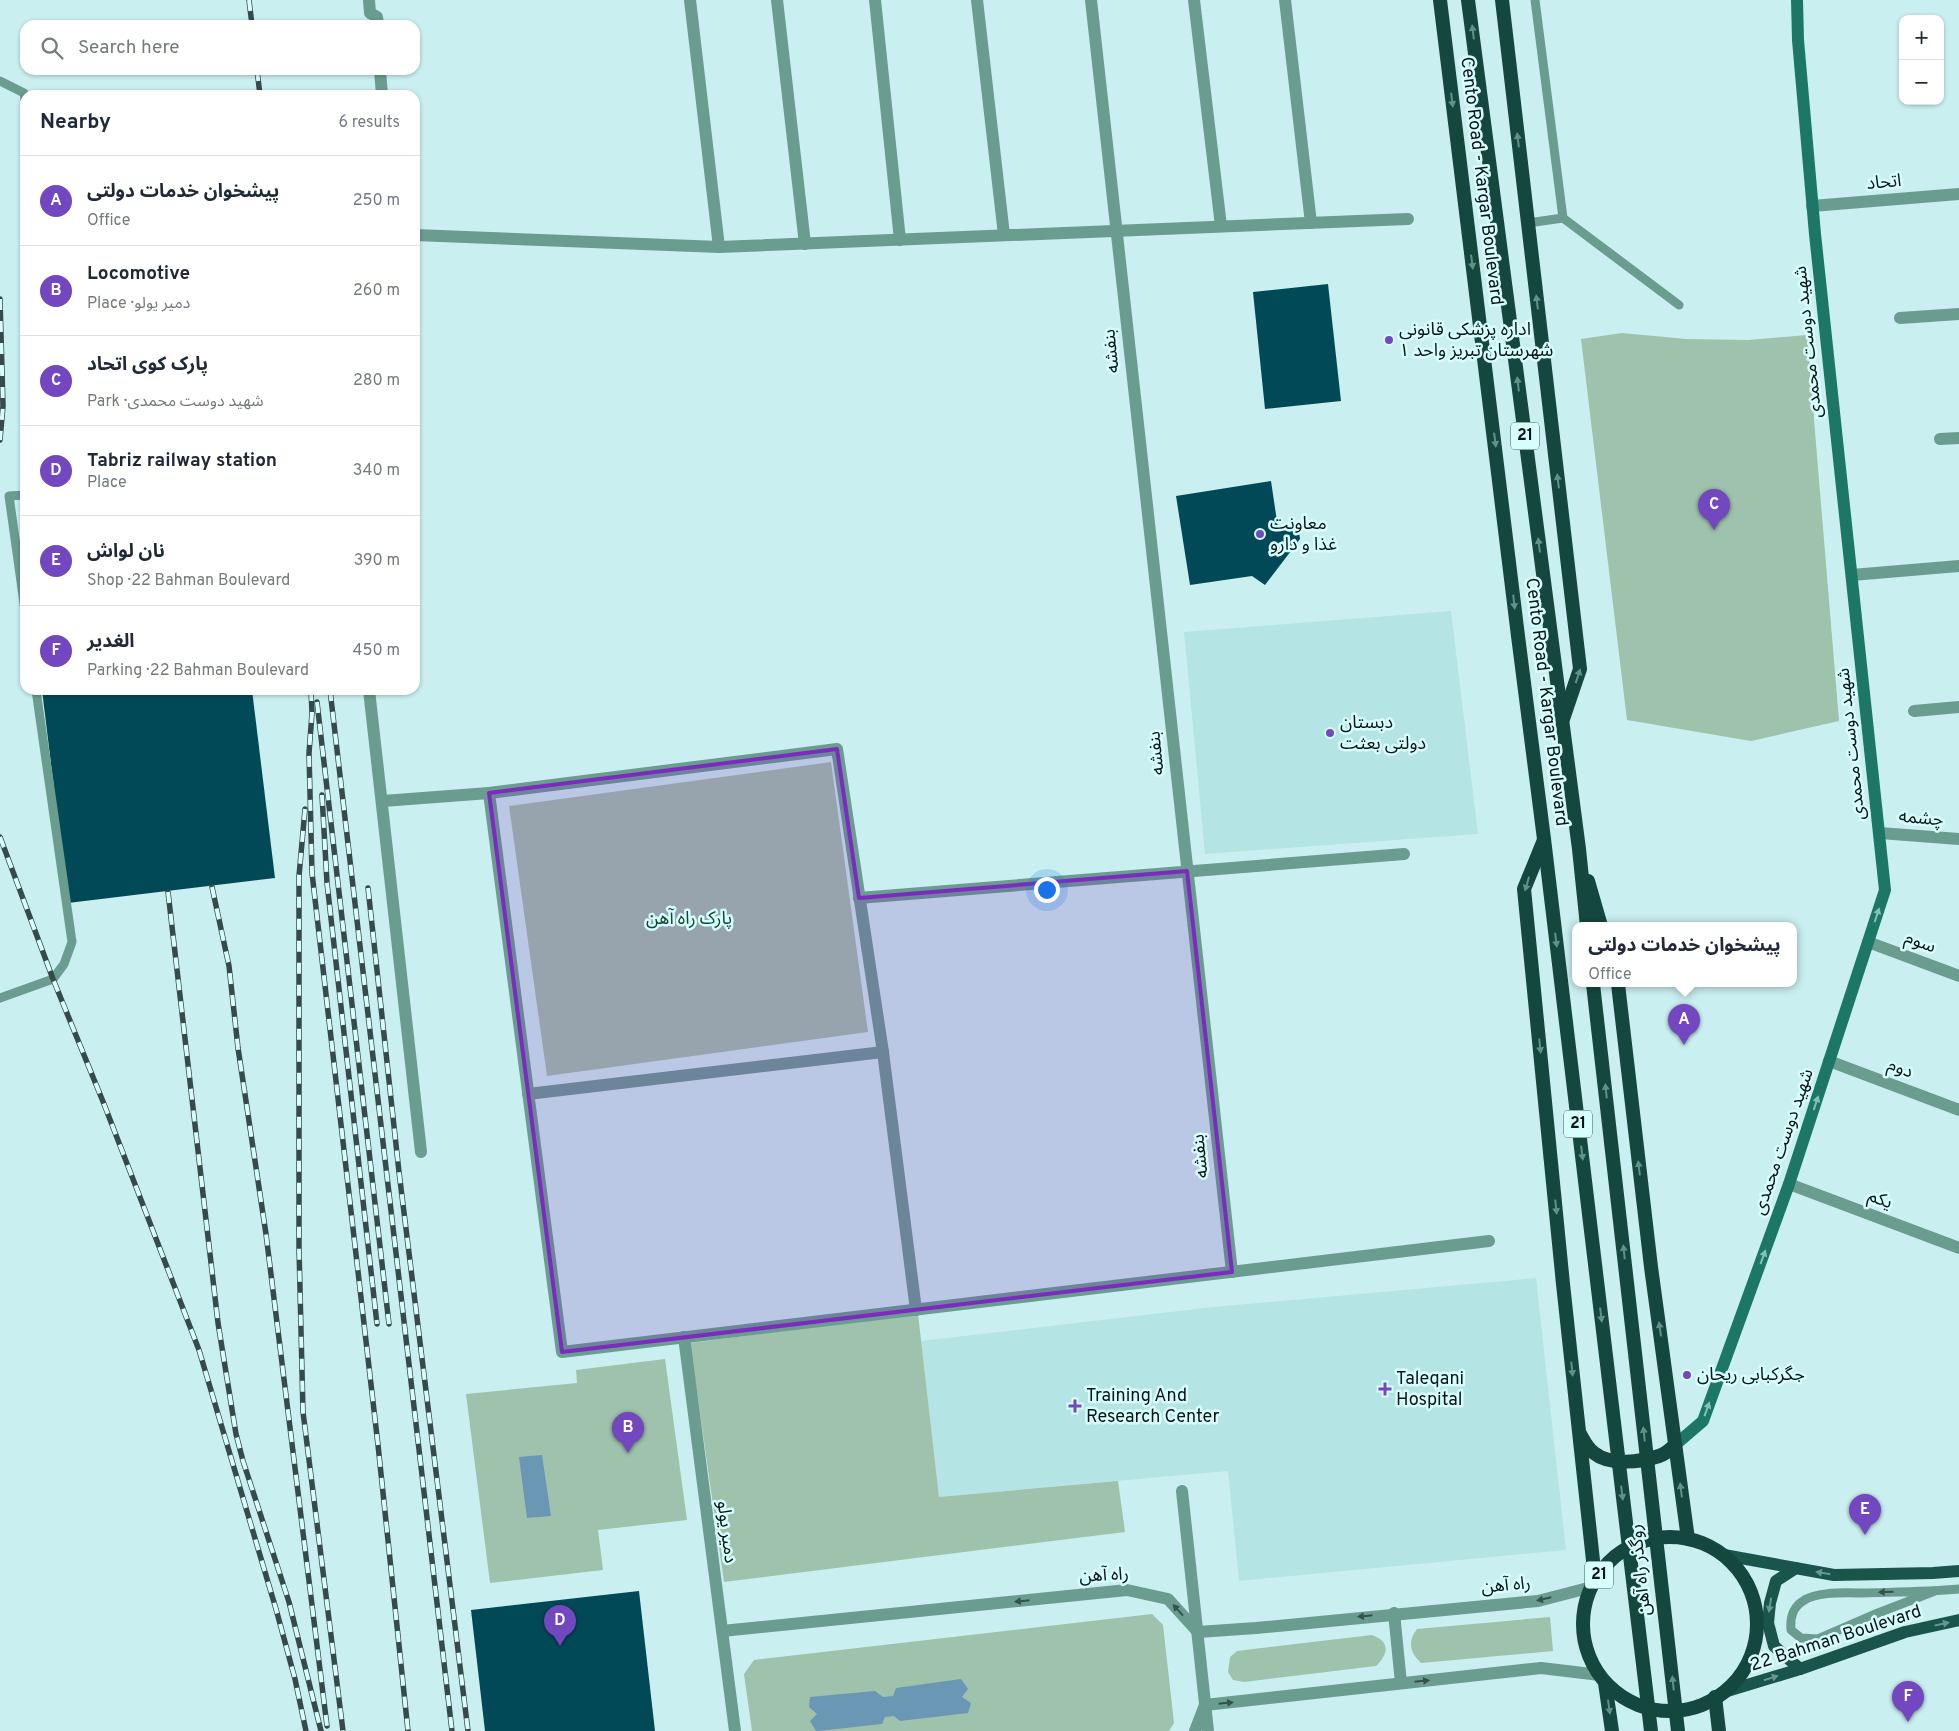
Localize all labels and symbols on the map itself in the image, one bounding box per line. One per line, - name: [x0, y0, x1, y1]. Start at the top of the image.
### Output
- one-way arrow: [1468, 24, 1476, 40]
- street label: Cento Road - Kargar Boulevard: [1454, 55, 1508, 307]
- one-way arrow: [1448, 93, 1456, 109]
- one-way arrow: [1514, 132, 1522, 148]
- street label: اتحاد: [1866, 170, 1902, 196]
- one-way arrow: [1468, 254, 1476, 270]
- street label: شهید دوست محمدی: [1790, 265, 1828, 419]
- one-way arrow: [1533, 293, 1541, 309]
- place label: اداره پزشکی قانونی شهرستان تبریز واحد ۱: [1399, 319, 1553, 363]
- street label: بنفشه: [1098, 328, 1126, 374]
- marker: اداره پزشکی قانونی شهرستان تبریز واحد ۱: [1383, 334, 1395, 346]
- one-way arrow: [1514, 376, 1522, 392]
- road number: 21: [1511, 422, 1539, 450]
- one-way arrow: [1491, 433, 1499, 449]
- one-way arrow: [1554, 472, 1562, 488]
- pin: C: [1698, 489, 1730, 530]
- place label: معاونت غذا و دارو: [1270, 513, 1337, 557]
- marker: معاونت غذا و دارو: [1254, 528, 1266, 540]
- one-way arrow: [1535, 537, 1543, 553]
- street label: Cento Road - Kargar Boulevard: [1519, 576, 1573, 828]
- one-way arrow: [1510, 594, 1518, 610]
- street label: شهید دوست محمدی: [1833, 667, 1871, 821]
- one-way arrow: [1574, 669, 1582, 684]
- place label: دبستان دولتی بعثت: [1340, 712, 1426, 756]
- marker: دبستان دولتی بعثت: [1324, 727, 1336, 739]
- street label: بنفشه: [1143, 730, 1171, 776]
- street label: چشمه: [1898, 806, 1944, 832]
- your location: [1034, 877, 1060, 903]
- one-way arrow: [1522, 877, 1530, 892]
- park label: پارک راه آهن: [646, 908, 732, 931]
- one-way arrow: [1874, 908, 1881, 923]
- street label: سوم: [1901, 927, 1939, 960]
- one-way arrow: [1552, 932, 1560, 948]
- pin: A: [1668, 1004, 1700, 1045]
- one-way arrow: [1536, 1038, 1544, 1054]
- street label: دوم: [1884, 1054, 1916, 1085]
- street label: شهید دوست محمدی: [1748, 1066, 1820, 1218]
- one-way arrow: [1602, 1083, 1610, 1099]
- one-way arrow: [1812, 1095, 1820, 1110]
- road number: 21: [1564, 1110, 1592, 1138]
- street label: بنفشه: [1187, 1133, 1215, 1179]
- one-way arrow: [1578, 1146, 1586, 1162]
- one-way arrow: [1635, 1160, 1643, 1176]
- street label: یکم: [1864, 1185, 1896, 1215]
- one-way arrow: [1552, 1200, 1560, 1216]
- one-way arrow: [1620, 1244, 1628, 1260]
- one-way arrow: [1760, 1249, 1767, 1264]
- one-way arrow: [1597, 1307, 1605, 1323]
- one-way arrow: [1655, 1321, 1663, 1337]
- one-way arrow: [1568, 1361, 1576, 1377]
- place label: جگرکبابی ریحان: [1697, 1364, 1805, 1387]
- place label: Taleqani Hospital: [1396, 1368, 1464, 1412]
- marker: جگرکبابی ریحان: [1681, 1369, 1693, 1381]
- marker: Taleqani Hospital: [1378, 1382, 1392, 1396]
- place label: Training And Research Center: [1086, 1385, 1219, 1429]
- marker: Training And Research Center: [1068, 1399, 1082, 1413]
- one-way arrow: [1704, 1402, 1711, 1417]
- pin: B: [612, 1412, 644, 1453]
- one-way arrow: [1640, 1426, 1648, 1442]
- one-way arrow: [1677, 1482, 1685, 1498]
- one-way arrow: [1618, 1485, 1626, 1501]
- pin: E: [1849, 1494, 1881, 1535]
- street label: دمیر یولو: [711, 1499, 741, 1565]
- street label: روگذر راه آهن: [1625, 1523, 1657, 1617]
- road number: 21: [1585, 1562, 1613, 1588]
- street label: راه آهن: [1079, 1563, 1129, 1589]
- one-way arrow: [1815, 1568, 1831, 1576]
- street label: راه آهن: [1480, 1572, 1532, 1600]
- one-way arrow: [1878, 1588, 1894, 1596]
- one-way arrow: [1537, 1595, 1552, 1603]
- one-way arrow: [1014, 1597, 1030, 1605]
- one-way arrow: [1766, 1598, 1774, 1614]
- street label: 22 Bahman Boulevard: [1747, 1600, 1925, 1678]
- pin: D: [544, 1605, 576, 1646]
- one-way arrow: [1172, 1605, 1184, 1617]
- one-way arrow: [1357, 1612, 1373, 1620]
- one-way arrow: [1935, 1620, 1950, 1628]
- one-way arrow: [1764, 1673, 1779, 1681]
- one-way arrow: [1669, 1674, 1677, 1690]
- one-way arrow: [1414, 1677, 1430, 1685]
- pin: F: [1892, 1681, 1924, 1722]
- one-way arrow: [1218, 1698, 1234, 1706]
- one-way arrow: [1605, 1699, 1613, 1715]

